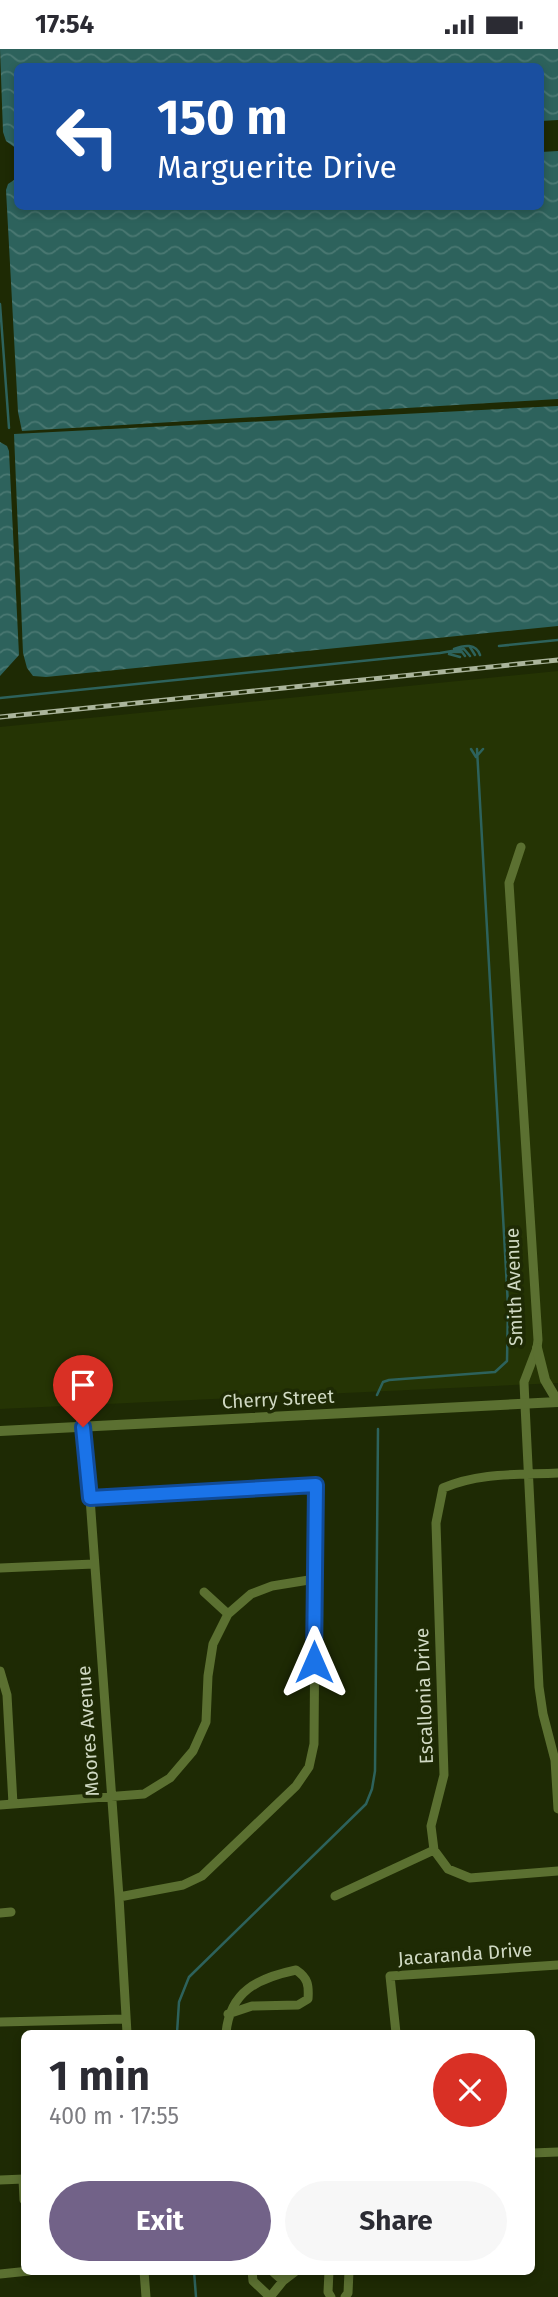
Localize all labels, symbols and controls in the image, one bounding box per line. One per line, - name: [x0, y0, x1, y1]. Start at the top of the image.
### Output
- text: 17:54: [35, 9, 94, 40]
- text: 150 m: [157, 88, 288, 147]
- icon: left: [42, 91, 133, 182]
- text: Marguerite Drive: [157, 148, 397, 186]
- street label: Smith Avenue: [500, 1228, 528, 1346]
- pin: [53, 1355, 113, 1427]
- icon: arrive: [64, 1366, 102, 1404]
- street label: Cherry Street: [221, 1385, 335, 1413]
- position arrow: [277, 1625, 351, 1699]
- street label: Escallonia Drive: [410, 1627, 438, 1765]
- street label: Moores Avenue: [72, 1665, 104, 1797]
- street label: Jacaranda Drive: [397, 1938, 533, 1970]
- text: 1 min: [49, 2051, 150, 2101]
- button: close: [433, 2053, 507, 2127]
- text: 400 m · 17:55: [49, 2102, 179, 2130]
- button: Exit: [49, 2181, 271, 2261]
- button: Share: [285, 2181, 507, 2261]

